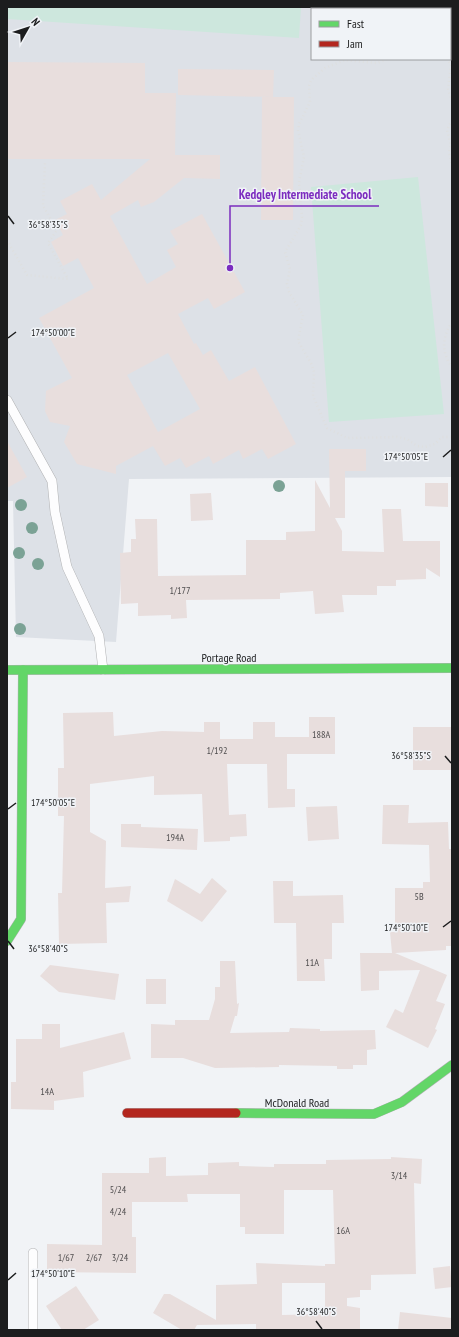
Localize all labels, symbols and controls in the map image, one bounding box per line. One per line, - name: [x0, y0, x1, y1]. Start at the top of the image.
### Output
- north arrow: [8, 8, 48, 48]
- legend: [311, 8, 451, 60]
- text: N: [28, 15, 43, 28]
- text: Fast: [347, 16, 365, 31]
- text: Jam: [346, 36, 363, 51]
- callout: Kedgley Intermediate School: [230, 181, 379, 206]
- text: Kedgley Intermediate School: [239, 186, 372, 203]
- text: 36°58'35"S: [28, 218, 68, 231]
- text: 174°50'00"E: [31, 326, 75, 339]
- text: 174°50'05"E: [384, 450, 428, 463]
- house number: 1/177: [170, 584, 190, 597]
- street label: Portage Road: [201, 650, 257, 665]
- house number: 188A: [312, 728, 330, 741]
- house number: 1/192: [207, 744, 227, 757]
- text: 36°58'35"S: [391, 749, 431, 762]
- text: 174°50'05"E: [31, 796, 75, 809]
- house number: 194A: [166, 831, 184, 844]
- house number: 5B: [414, 890, 424, 903]
- text: 174°50'10"E: [384, 921, 428, 934]
- text: 36°58'40"S: [28, 942, 68, 955]
- house number: 11A: [305, 956, 319, 969]
- house number: 14A: [40, 1085, 54, 1098]
- street label: McDonald Road: [265, 1095, 329, 1110]
- house number: 3/14: [391, 1169, 408, 1182]
- house number: 5/24: [110, 1183, 127, 1196]
- house number: 4/24: [110, 1205, 127, 1218]
- house number: 16A: [336, 1224, 350, 1237]
- house number: 1/67: [58, 1251, 74, 1264]
- house number: 2/67: [86, 1251, 102, 1264]
- house number: 3/24: [112, 1251, 129, 1264]
- text: 174°50'10"E: [31, 1267, 75, 1280]
- text: 36°58'40"S: [296, 1305, 336, 1318]

